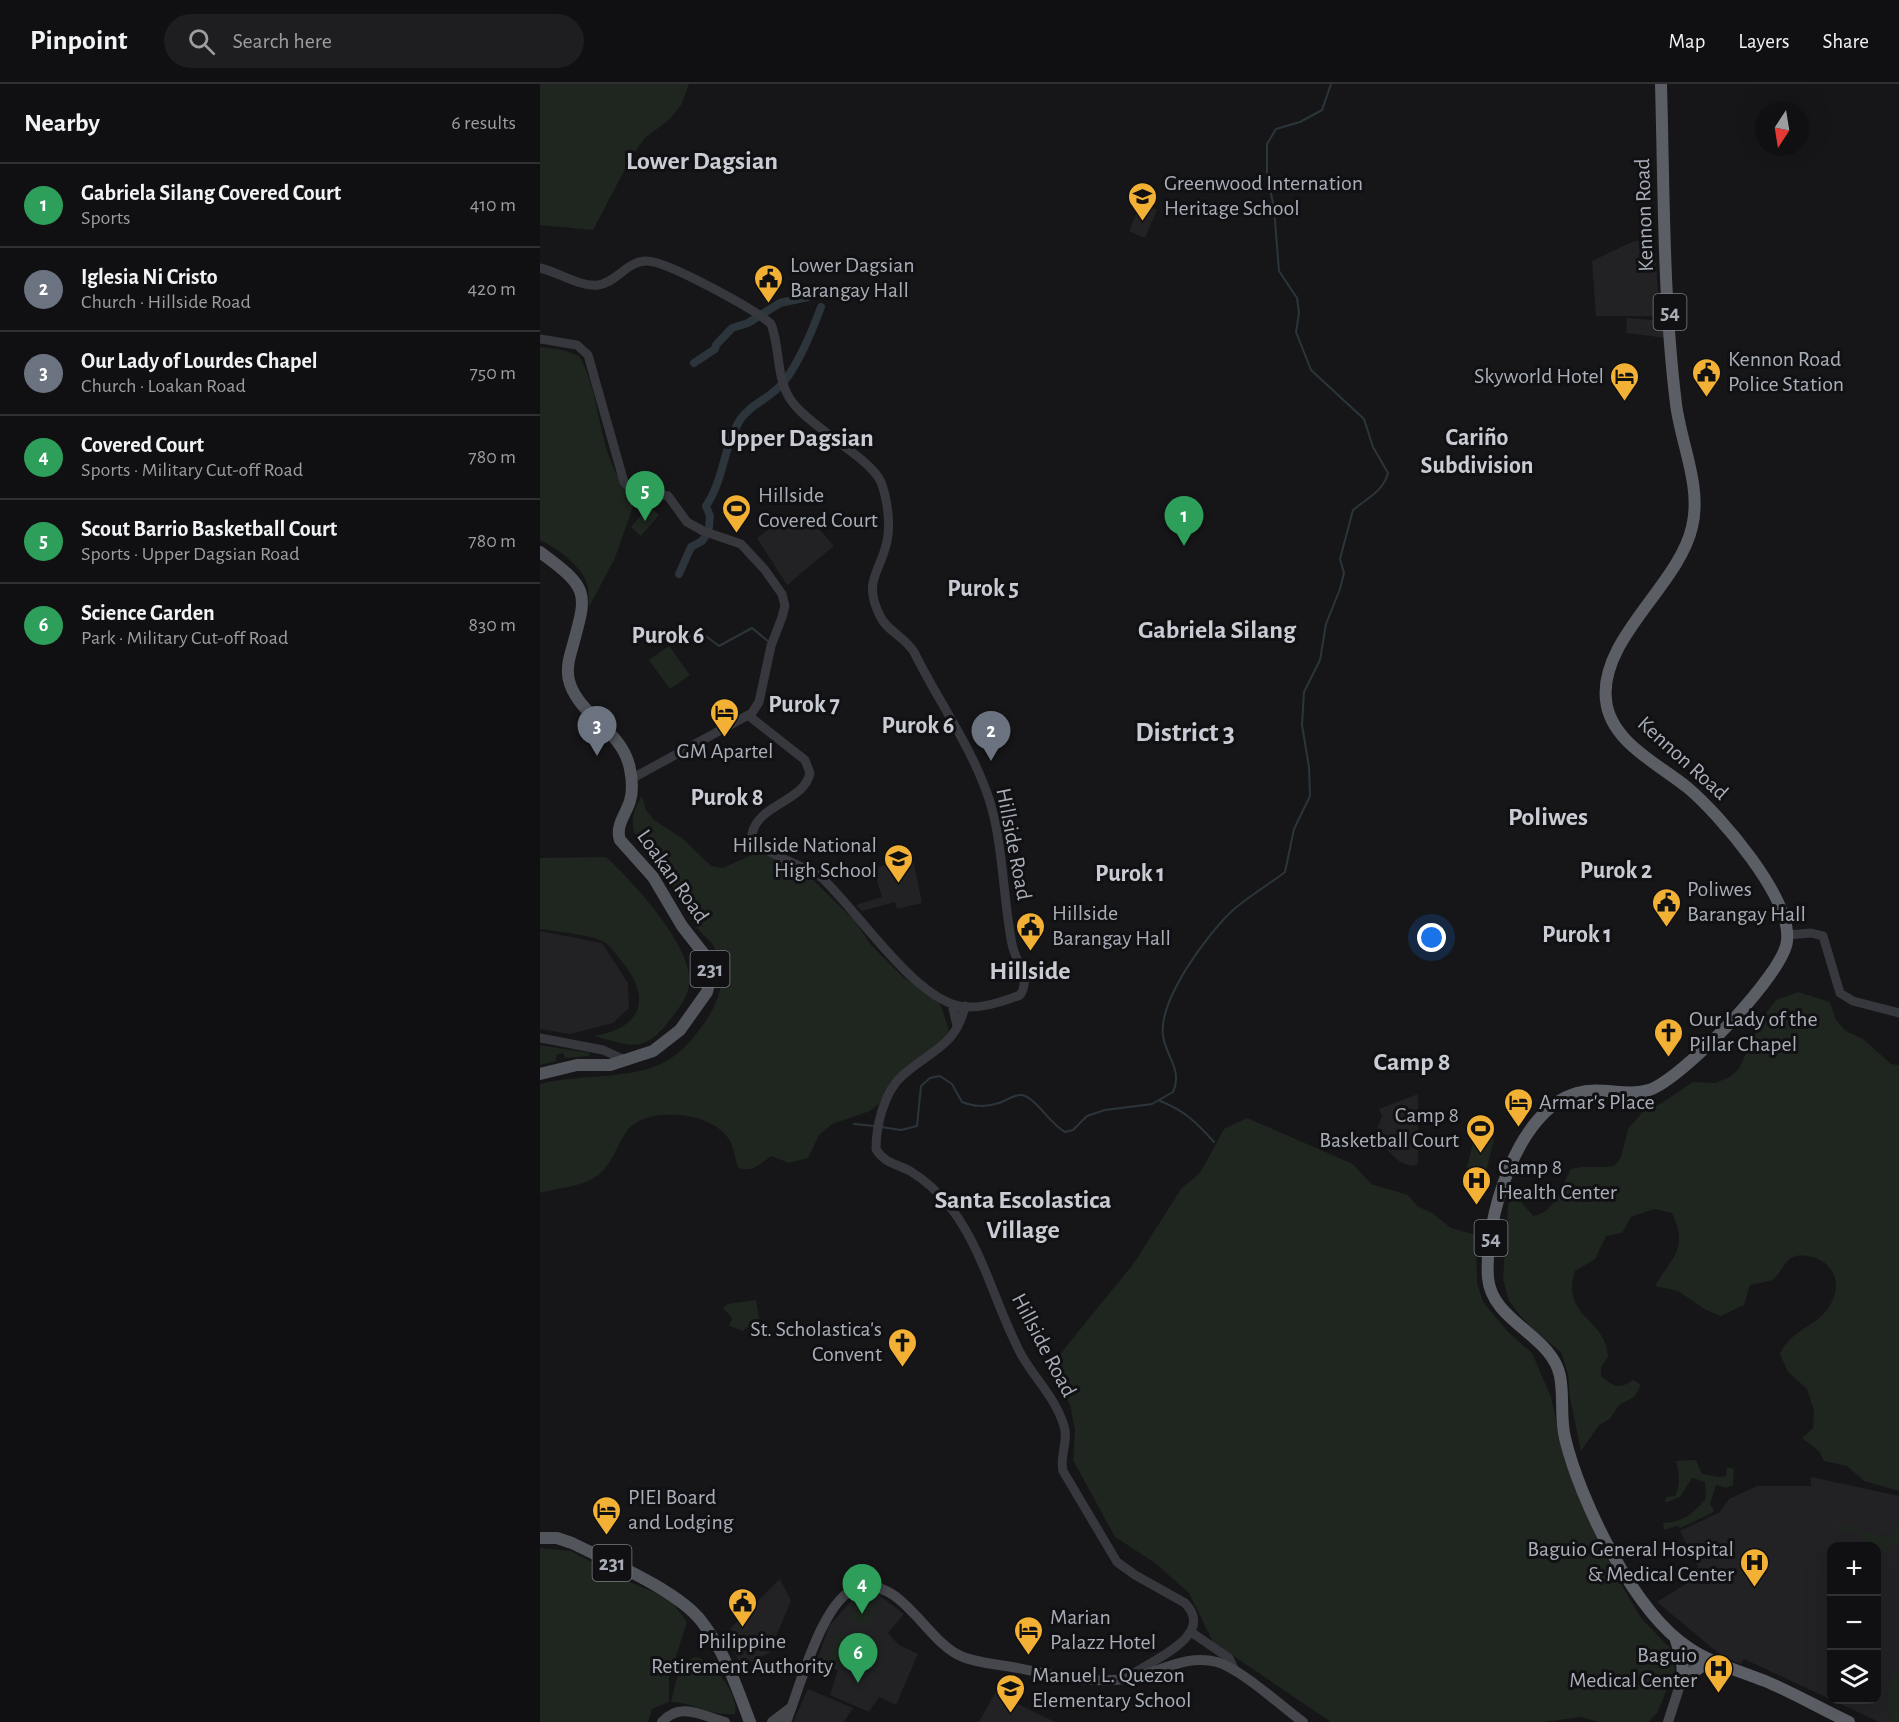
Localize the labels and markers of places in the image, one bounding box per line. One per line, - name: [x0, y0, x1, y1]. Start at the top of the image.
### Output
- place label: Greenwood Internation Heritage School: [1164, 172, 1363, 219]
- school or university icon: Greenwood Internation Heritage School: [1127, 180, 1159, 222]
- place label: Lower Dagsian Barangay Hall: [790, 254, 915, 301]
- public building icon: Lower Dagsian Barangay Hall: [753, 262, 785, 304]
- place label: Kennon Road Police Station: [1728, 348, 1844, 395]
- public building icon: Kennon Road Police Station: [1691, 356, 1723, 398]
- hotel icon: Skyworld Hotel: [1609, 360, 1641, 402]
- place label: Skyworld Hotel: [1474, 365, 1604, 387]
- pin: 5: [626, 472, 664, 521]
- place label: Hillside Covered Court: [758, 484, 878, 531]
- sports icon: Hillside Covered Court: [721, 492, 753, 534]
- pin: 1: [1164, 496, 1204, 546]
- hotel icon: GM Apartel: [709, 696, 741, 738]
- pin: 3: [578, 706, 616, 756]
- pin: 2: [972, 712, 1010, 761]
- place label: GM Apartel: [677, 740, 774, 762]
- place label: Hillside National High School: [733, 834, 877, 881]
- school or university icon: Hillside National High School: [882, 842, 914, 884]
- place label: Poliwes Barangay Hall: [1687, 878, 1806, 925]
- public building icon: Poliwes Barangay Hall: [1650, 886, 1682, 928]
- place label: Hillside Barangay Hall: [1052, 902, 1171, 949]
- public building icon: Hillside Barangay Hall: [1015, 910, 1047, 952]
- place label: Our Lady of the Pillar Chapel: [1689, 1008, 1818, 1055]
- church icon: Our Lady of the Pillar Chapel: [1652, 1016, 1684, 1058]
- hotel icon: Armar's Place: [1502, 1086, 1534, 1128]
- place label: Armar's Place: [1539, 1091, 1655, 1113]
- place label: Camp 8 Basketball Court: [1319, 1104, 1459, 1151]
- sports icon: Camp 8 Basketball Court: [1464, 1112, 1496, 1154]
- place label: Camp 8 Health Center: [1498, 1156, 1617, 1203]
- hospital icon: Camp 8 Health Center: [1461, 1164, 1493, 1206]
- place label: St. Scholastica's Convent: [750, 1318, 882, 1365]
- church icon: St. Scholastica's Convent: [887, 1326, 919, 1368]
- place label: PIEI Board and Lodging: [628, 1486, 734, 1533]
- hotel icon: PIEI Board and Lodging: [591, 1494, 623, 1536]
- place label: Baguio General Hospital & Medical Center: [1527, 1538, 1734, 1585]
- hospital icon: Baguio General Hospital & Medical Center: [1739, 1546, 1771, 1588]
- pin: 4: [842, 1564, 882, 1614]
- public building icon: Philippine Retirement Authority: [726, 1586, 758, 1628]
- place label: Marian Palazz Hotel: [1050, 1606, 1156, 1653]
- hotel icon: Marian Palazz Hotel: [1013, 1614, 1045, 1656]
- place label: Philippine Retirement Authority: [651, 1630, 834, 1677]
- pin: 6: [838, 1634, 878, 1683]
- place label: Baguio Medical Center: [1569, 1644, 1697, 1691]
- hospital icon: Baguio Medical Center: [1702, 1652, 1734, 1694]
- place label: Manuel L. Quezon Elementary School: [1032, 1664, 1192, 1711]
- school or university icon: Manuel L. Quezon Elementary School: [995, 1672, 1027, 1714]

